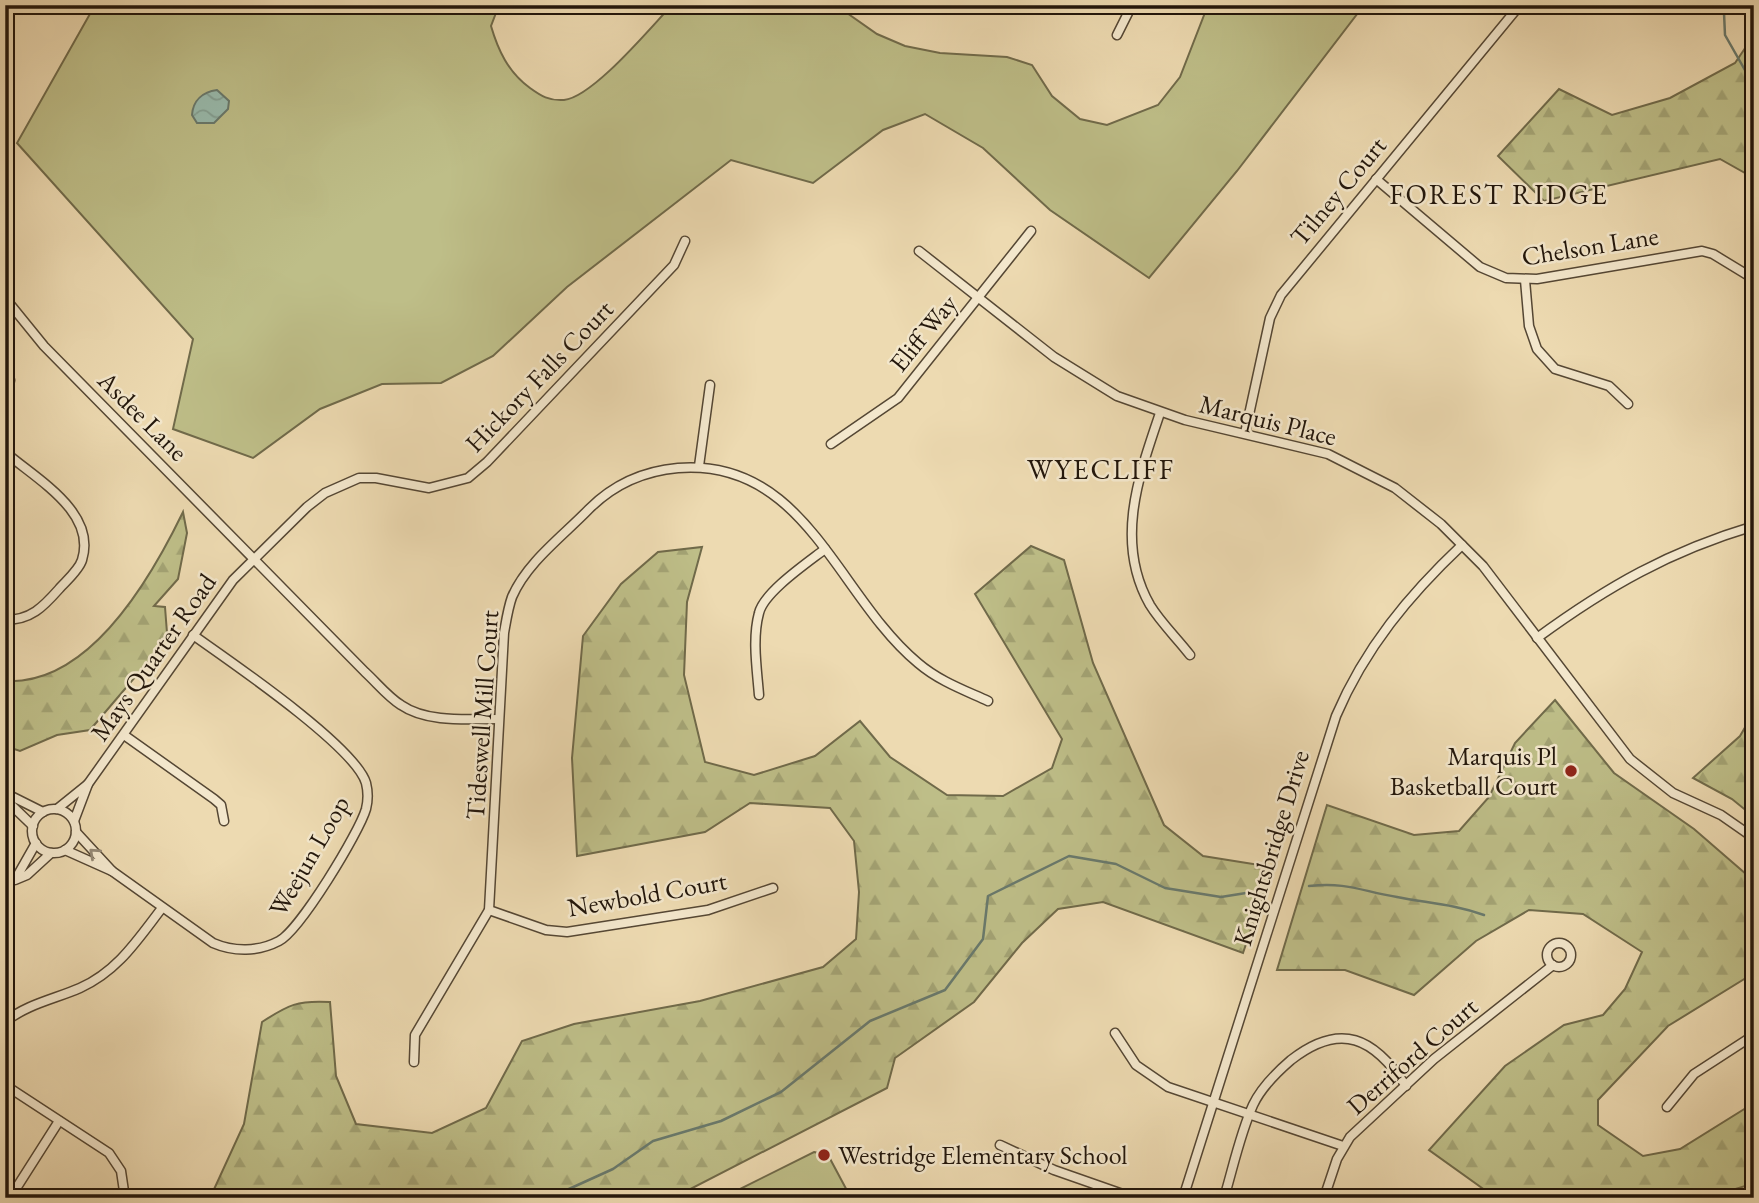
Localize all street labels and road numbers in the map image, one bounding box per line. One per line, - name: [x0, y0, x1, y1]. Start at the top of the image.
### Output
- street label: Tilney Court: [1282, 129, 1394, 253]
- street label: Chelson Lane: [1519, 218, 1661, 274]
- street label: Eliff Way: [881, 287, 965, 379]
- street label: Hickory Falls Court: [458, 293, 620, 459]
- street label: Asdee Lane: [90, 363, 195, 468]
- street label: Marquis Place: [1196, 387, 1340, 453]
- street label: Mays Quarter Road: [83, 566, 224, 748]
- street label: Tideswell Mill Court: [458, 609, 506, 821]
- street label: Knightsbridge Drive: [1225, 746, 1317, 950]
- street label: Weejun Loop: [261, 789, 357, 923]
- street label: Newbold Court: [565, 863, 729, 925]
- street label: Derriford Court: [1339, 990, 1485, 1122]

